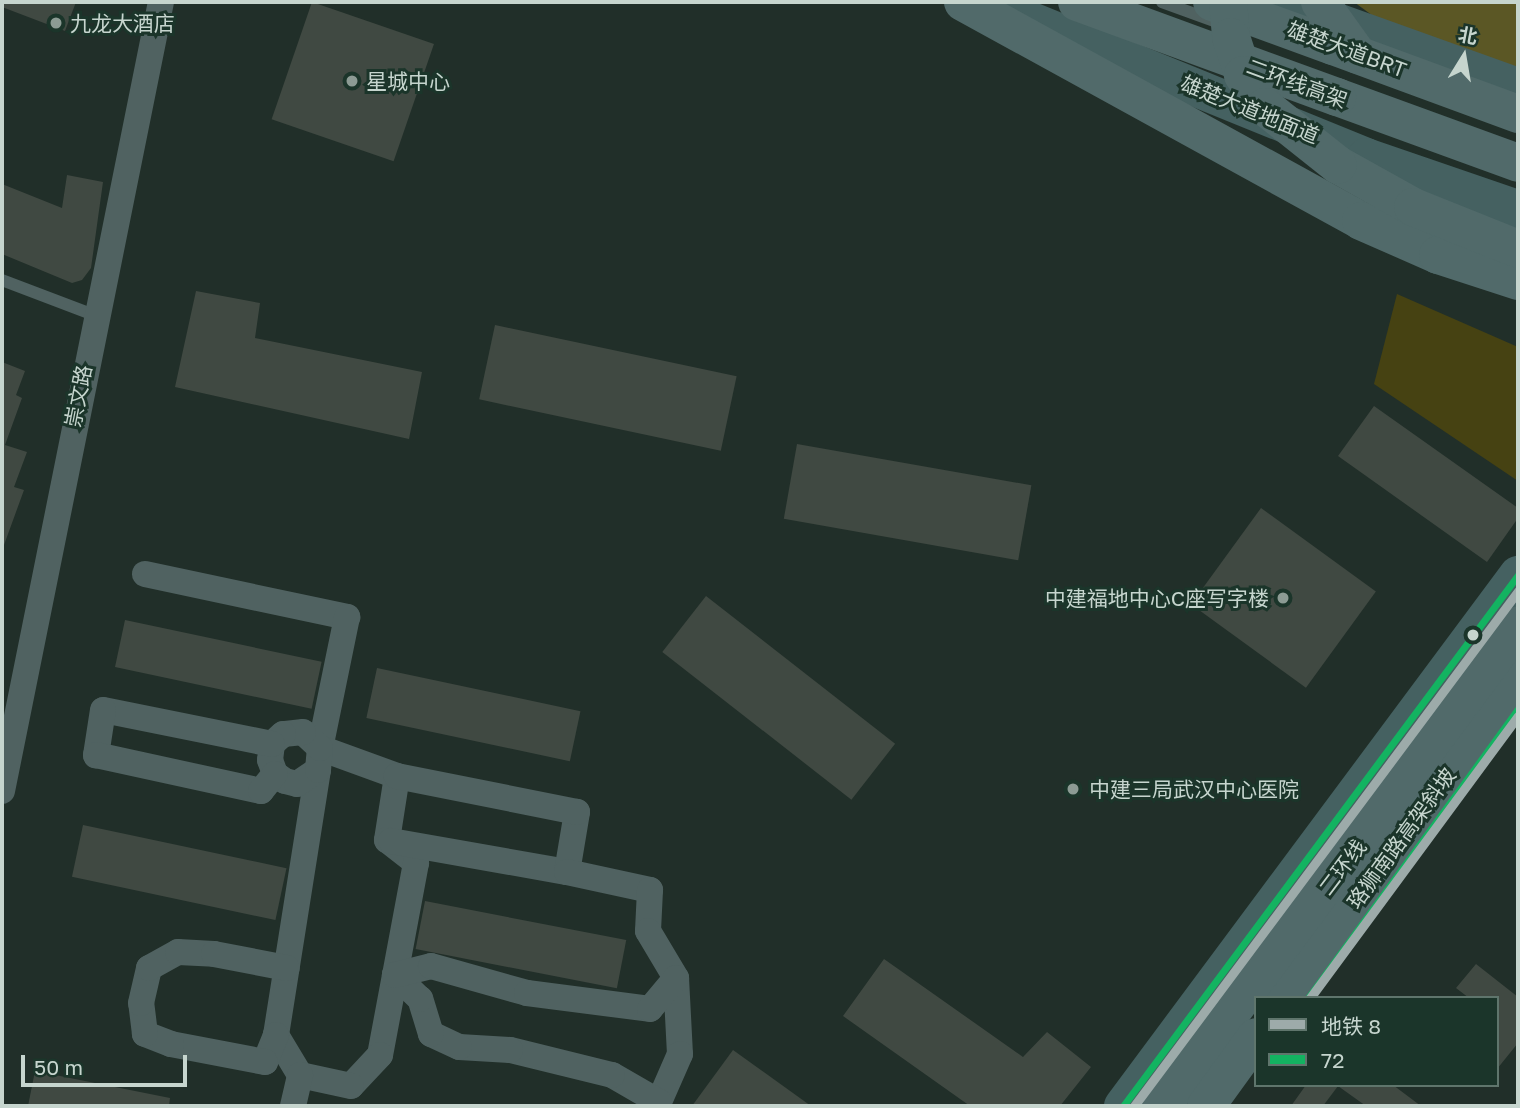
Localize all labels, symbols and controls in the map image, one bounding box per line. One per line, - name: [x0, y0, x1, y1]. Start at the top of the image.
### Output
- place label: 九龙大酒店: [70, 10, 175, 36]
- marker: 九龙大酒店: [48, 15, 64, 31]
- street label: 雄楚大道BRT: [1284, 16, 1410, 82]
- north arrow: [1429, 21, 1499, 91]
- text: 北: [1457, 22, 1480, 48]
- street label: 二环线高架: [1243, 53, 1351, 113]
- place label: 星城中心: [366, 68, 450, 94]
- street label: 雄楚大道地面道: [1177, 70, 1323, 148]
- marker: 星城中心: [344, 73, 360, 89]
- street label: 崇文路: [60, 363, 96, 429]
- place label: 中建福地中心C座写字楼: [1045, 585, 1269, 611]
- marker: 中建福地中心C座写字楼: [1275, 590, 1291, 606]
- unlabelled marker: [1466, 628, 1480, 642]
- street label: 珞狮南路高架斜坡: [1341, 763, 1461, 913]
- place label: 中建三局武汉中心医院: [1089, 776, 1299, 802]
- marker: 中建三局武汉中心医院: [1063, 779, 1083, 799]
- street label: 二环线: [1313, 834, 1371, 900]
- legend: [1254, 996, 1499, 1087]
- text: 地铁 8: [1321, 1013, 1381, 1039]
- scale bar: [24, 1042, 191, 1086]
- text: 72: [1321, 1047, 1344, 1073]
- text: 50 m: [34, 1054, 83, 1080]

